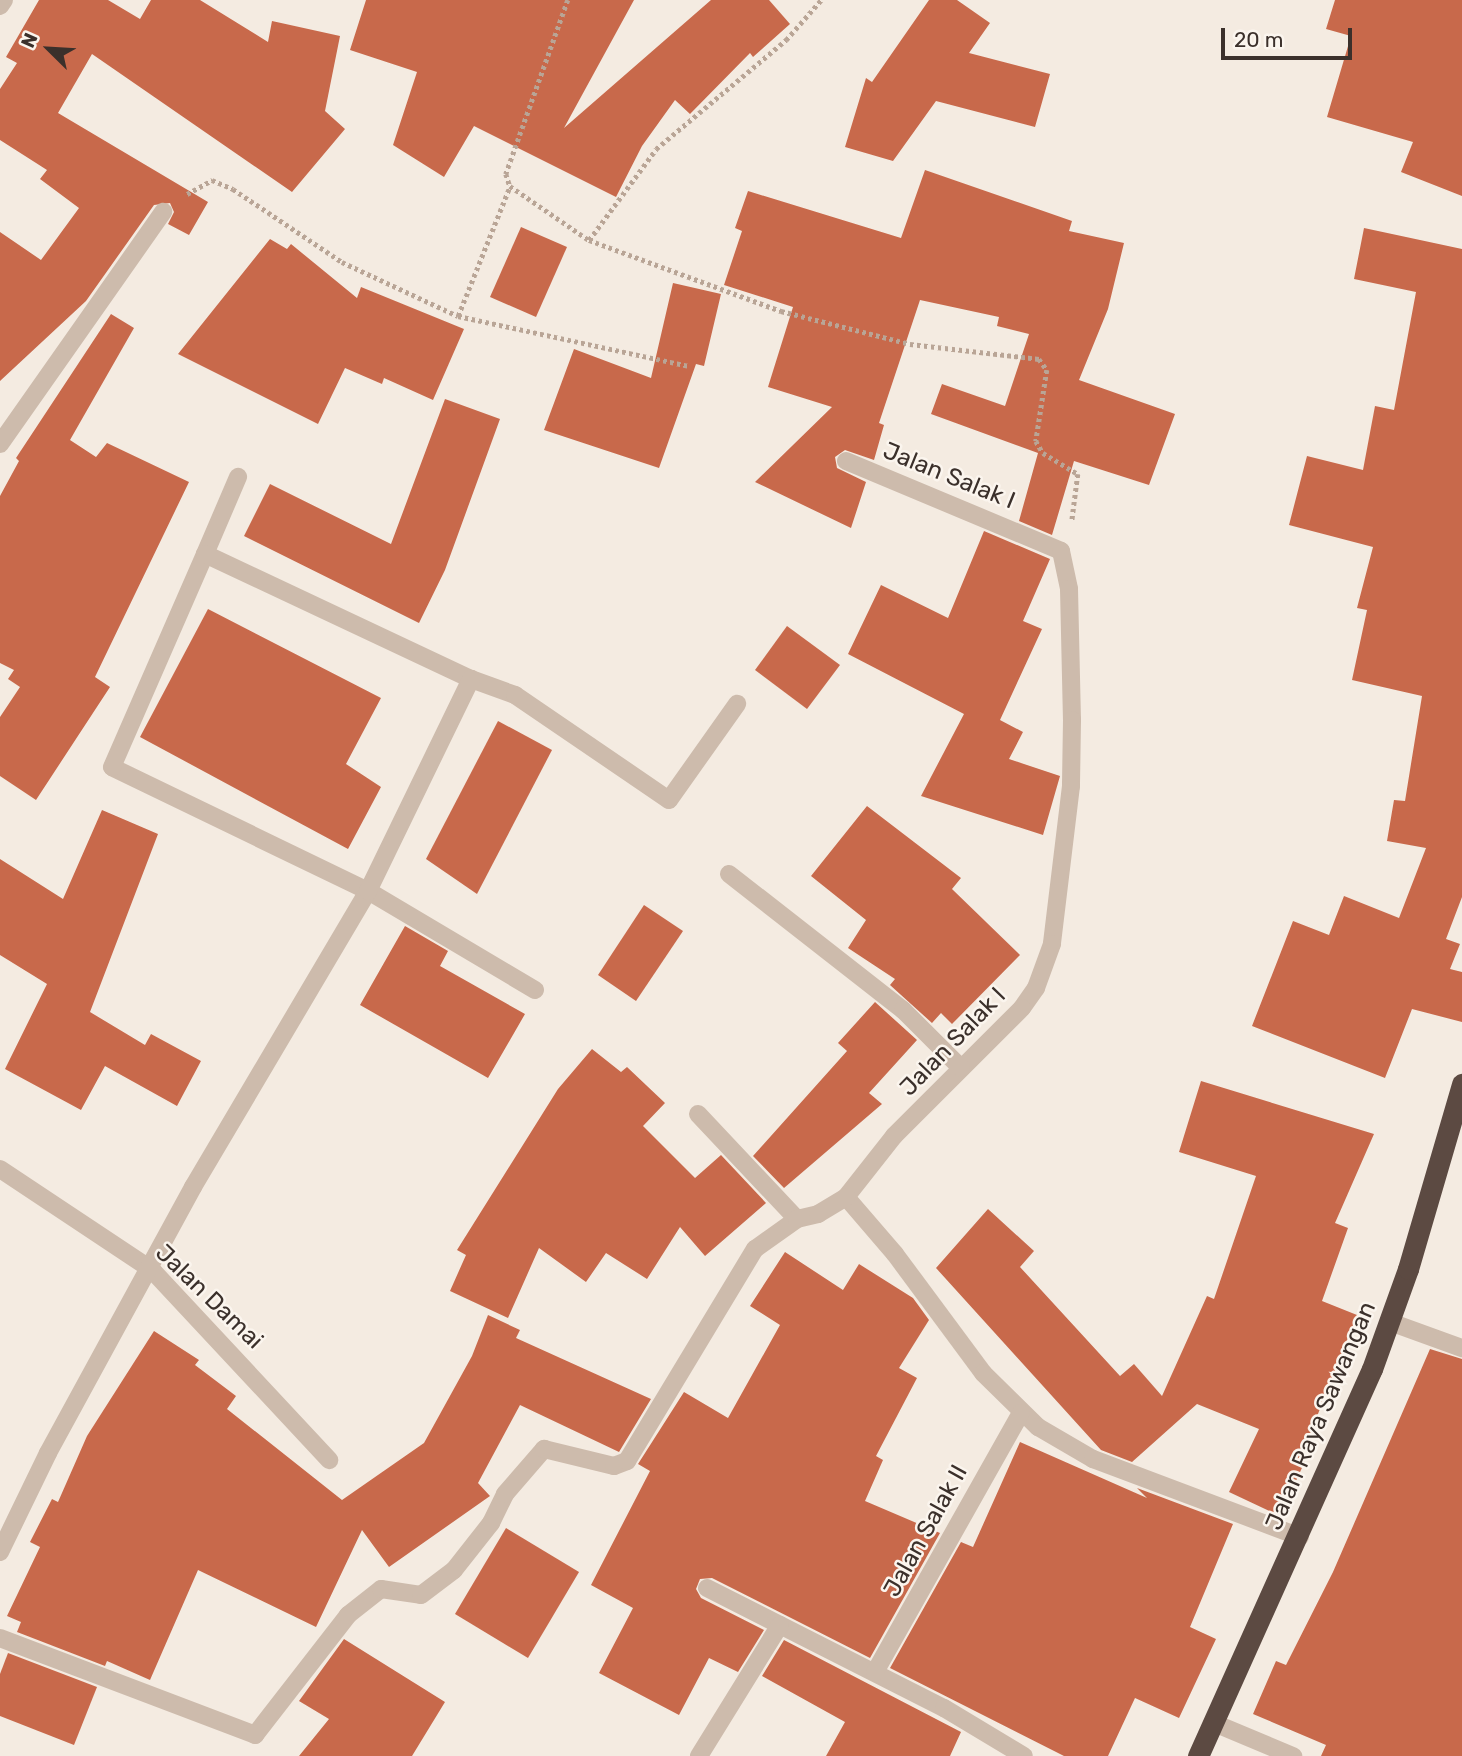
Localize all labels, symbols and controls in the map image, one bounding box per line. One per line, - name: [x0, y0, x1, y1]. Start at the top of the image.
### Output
- north arrow: [14, 14, 84, 84]
- scale bar: [1224, 14, 1355, 58]
- text: 20 m: [1234, 27, 1283, 52]
- text: N: [16, 29, 43, 51]
- street label: Jalan Salak I: [879, 436, 1019, 516]
- street label: Jalan Salak I: [894, 982, 1012, 1102]
- street label: Jalan Damai: [149, 1239, 269, 1355]
- street label: Jalan Raya Sawangan: [1260, 1297, 1382, 1535]
- street label: Jalan Salak II: [878, 1460, 974, 1602]

